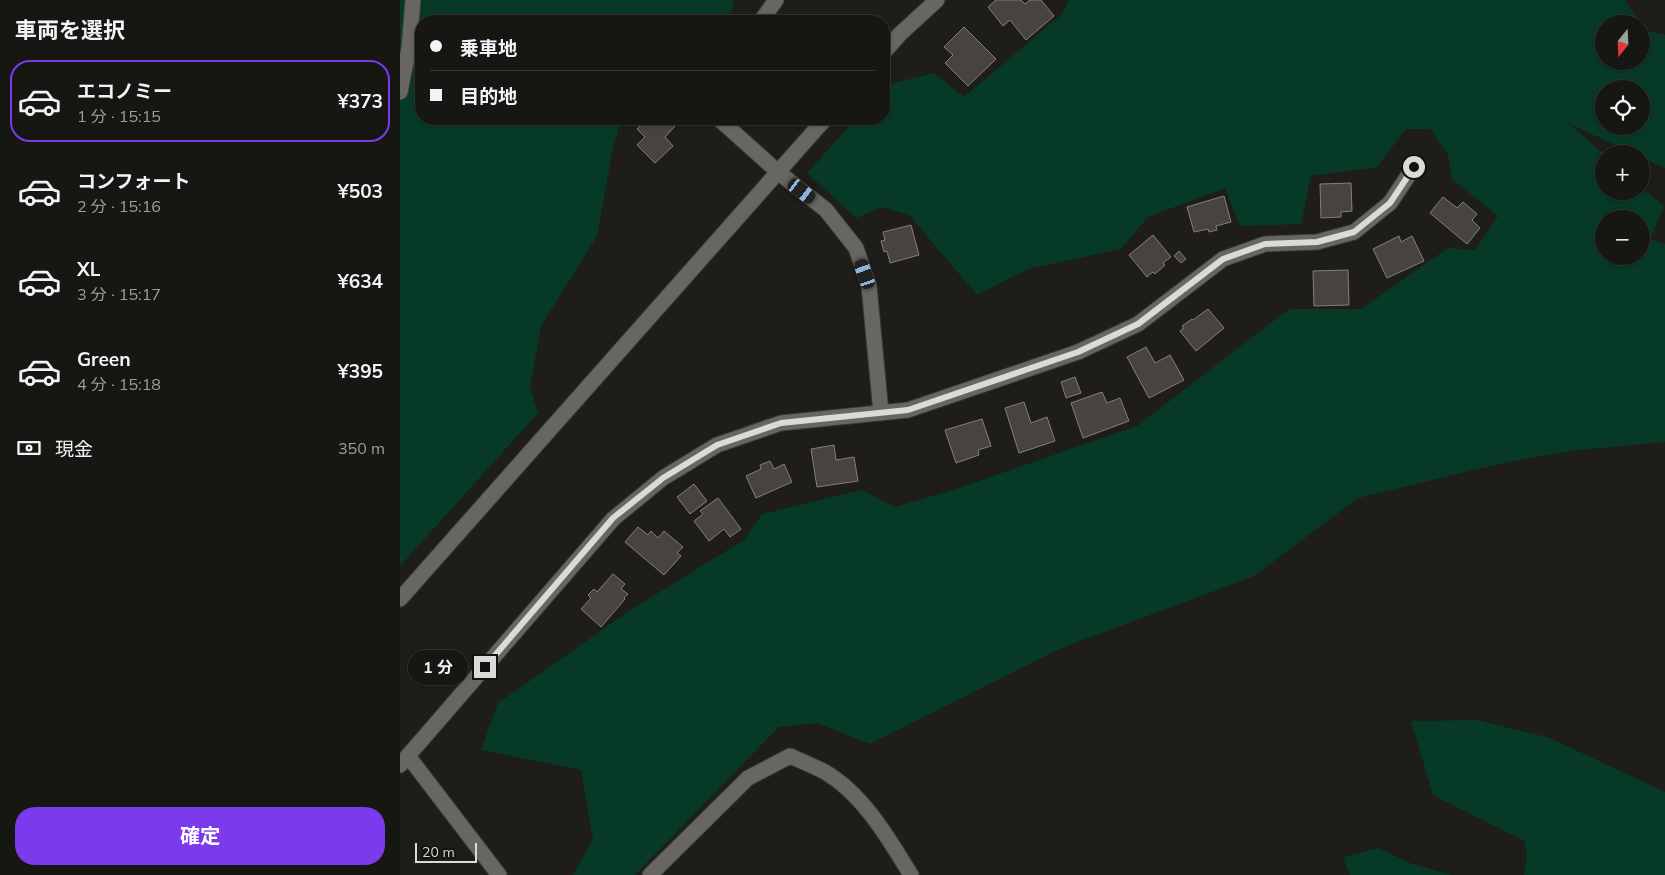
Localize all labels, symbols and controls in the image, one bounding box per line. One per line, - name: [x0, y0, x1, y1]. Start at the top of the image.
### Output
- north arrow: [1595, 15, 1650, 70]
- map controls: [1595, 15, 1650, 265]
- text: 車両を選択: [15, 16, 125, 44]
- text: 乗車地: [460, 36, 517, 60]
- icon: car: [17, 79, 62, 124]
- text: エコノミー: [77, 79, 172, 103]
- button: locate: [1595, 80, 1650, 135]
- text: 目的地: [460, 84, 517, 108]
- text: ¥373: [337, 89, 383, 113]
- text: 1 分 · 15:15: [77, 106, 161, 126]
- button: +: [1595, 145, 1650, 200]
- route start: [1403, 156, 1425, 178]
- icon: car: [17, 169, 62, 214]
- text: コンフォート: [77, 169, 190, 193]
- car: [785, 176, 818, 206]
- text: ¥503: [337, 179, 383, 203]
- text: 2 分 · 15:16: [77, 196, 161, 216]
- button: −: [1595, 210, 1650, 265]
- text: XL: [77, 257, 100, 281]
- car: [853, 257, 876, 291]
- icon: car: [17, 259, 62, 304]
- text: ¥634: [337, 269, 383, 293]
- text: 3 分 · 15:17: [77, 284, 161, 304]
- text: Green: [77, 347, 131, 371]
- icon: car: [17, 349, 62, 394]
- text: ¥395: [337, 359, 383, 383]
- text: 4 分 · 15:18: [77, 374, 161, 394]
- icon: cash: [15, 434, 43, 462]
- text: 現金: [55, 437, 93, 461]
- text: 350 m: [338, 438, 385, 458]
- callout: 1 分: [408, 650, 468, 684]
- route end: [474, 656, 496, 678]
- text: 1 分: [423, 657, 453, 677]
- button: 確定: [15, 807, 385, 865]
- scale bar: [415, 840, 478, 863]
- text: 20 m: [422, 843, 455, 861]

